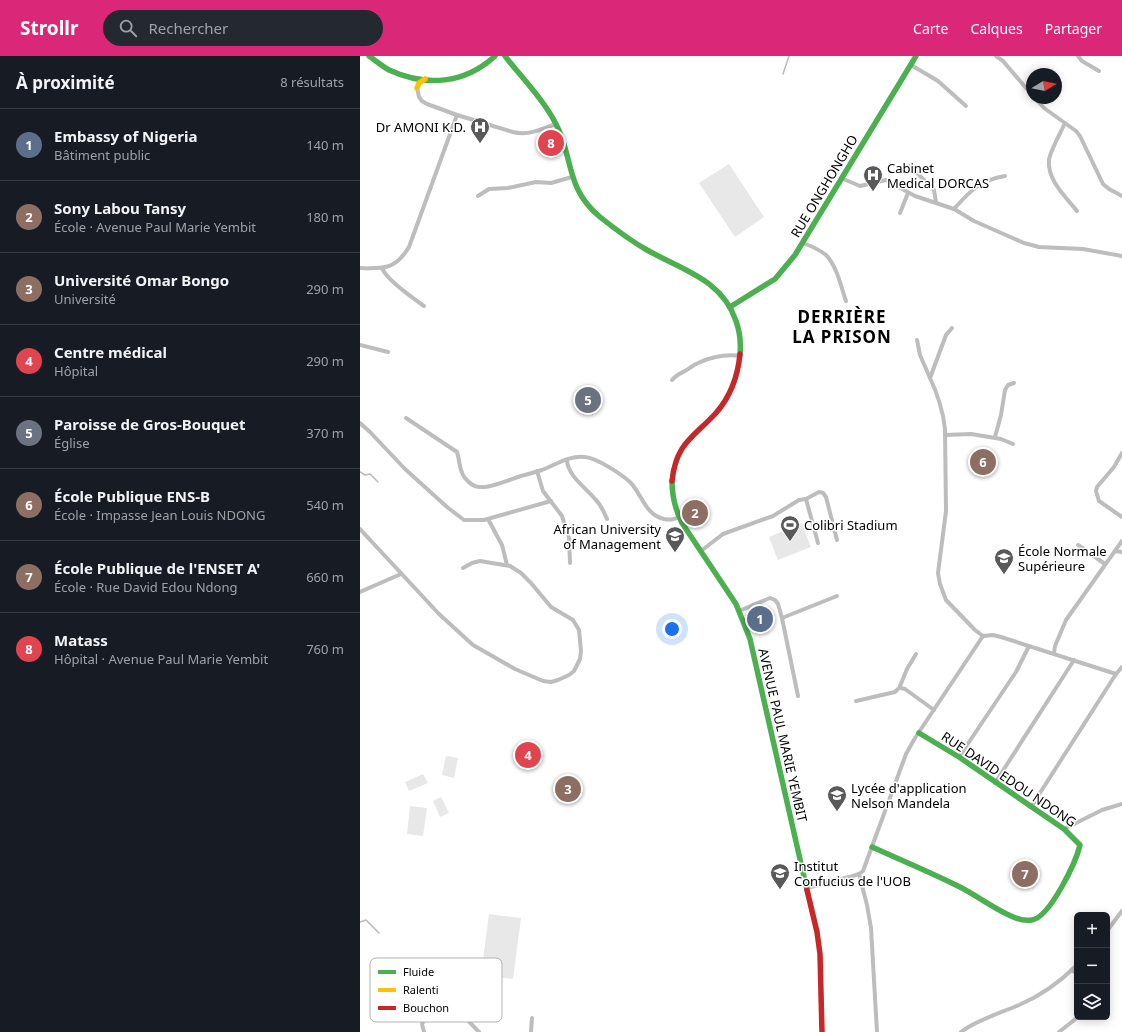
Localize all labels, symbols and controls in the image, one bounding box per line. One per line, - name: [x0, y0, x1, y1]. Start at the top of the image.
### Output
- search box: [103, 10, 383, 46]
- text: Strollr: [20, 15, 79, 41]
- icon: search: [117, 17, 139, 39]
- text: Rechercher: [149, 18, 228, 38]
- text: Carte: [913, 19, 949, 38]
- text: Calques: [971, 19, 1023, 38]
- text: Partager: [1045, 19, 1102, 38]
- north arrow: [1026, 68, 1062, 104]
- text: À proximité: [16, 71, 115, 94]
- text: 8 résultats: [280, 73, 344, 91]
- hospital icon: Dr AMONI K.D.: [469, 116, 491, 144]
- place label: Dr AMONI K.D.: [376, 118, 466, 136]
- text: Embassy of Nigeria: [54, 126, 197, 146]
- pin: 8: [538, 128, 564, 158]
- street label: RUE ONGHONGHO: [786, 131, 862, 241]
- text: 1: [25, 136, 33, 154]
- text: 140 m: [306, 136, 344, 154]
- text: Bâtiment public: [54, 146, 150, 164]
- place label: Cabinet Medical DORCAS: [887, 159, 989, 192]
- hospital icon: Cabinet Medical DORCAS: [862, 164, 884, 192]
- text: Sony Labou Tansy: [54, 198, 186, 218]
- text: 2: [25, 208, 33, 226]
- text: 180 m: [306, 208, 344, 226]
- text: École · Avenue Paul Marie Yembit: [54, 218, 256, 236]
- text: Université Omar Bongo: [54, 270, 229, 290]
- text: 3: [25, 280, 33, 298]
- text: 290 m: [306, 280, 344, 298]
- text: Université: [54, 290, 116, 308]
- district label: DERRIÈRE LA PRISON: [792, 305, 892, 348]
- text: Centre médical: [54, 342, 167, 362]
- text: 4: [25, 352, 33, 370]
- text: 290 m: [306, 352, 344, 370]
- text: Hôpital: [54, 362, 98, 380]
- pin: 5: [575, 385, 601, 415]
- text: Paroisse de Gros-Bouquet: [54, 414, 246, 434]
- text: 5: [25, 424, 33, 442]
- text: 370 m: [306, 424, 344, 442]
- text: Église: [54, 434, 90, 452]
- pin: 6: [970, 447, 996, 477]
- text: École Publique ENS-B: [54, 486, 210, 506]
- text: 6: [25, 496, 33, 514]
- text: 540 m: [306, 496, 344, 514]
- pin: 2: [682, 498, 708, 528]
- text: École · Impasse Jean Louis NDONG: [54, 506, 265, 524]
- sports icon: Colibri Stadium: [779, 514, 801, 542]
- place label: Colibri Stadium: [804, 516, 898, 534]
- place label: African University of Management: [553, 520, 661, 553]
- school or university icon: African University of Management: [664, 525, 686, 553]
- place label: École Normale Supérieure: [1018, 542, 1107, 575]
- school or university icon: École Normale Supérieure: [993, 547, 1015, 575]
- text: École Publique de l'ENSET A': [54, 558, 260, 578]
- text: 7: [25, 568, 33, 586]
- text: 660 m: [306, 568, 344, 586]
- text: École · Rue David Edou Ndong: [54, 578, 237, 596]
- pin: 1: [747, 604, 773, 634]
- your location: [662, 619, 682, 639]
- text: Matass: [54, 630, 108, 650]
- text: 8: [25, 640, 33, 658]
- text: 760 m: [306, 640, 344, 658]
- street label: AVENUE PAUL MARIE YEMBIT: [754, 646, 812, 824]
- text: Hôpital · Avenue Paul Marie Yembit: [54, 650, 268, 668]
- street label: RUE DAVID EDOU NDONG: [938, 727, 1080, 831]
- pin: 4: [515, 740, 541, 770]
- pin: 3: [555, 774, 581, 804]
- place label: Lycée d'application Nelson Mandela: [851, 779, 967, 812]
- school or university icon: Lycée d'application Nelson Mandela: [826, 784, 848, 812]
- place label: Institut Confucius de l'UOB: [794, 857, 911, 890]
- pin: 7: [1012, 859, 1038, 889]
- school or university icon: Institut Confucius de l'UOB: [769, 862, 791, 890]
- map controls: [1074, 912, 1110, 1020]
- button: +: [1074, 912, 1110, 948]
- button: −: [1074, 948, 1110, 984]
- legend: [370, 958, 502, 1022]
- text: Fluide: [403, 964, 434, 979]
- text: Ralenti: [403, 982, 439, 997]
- button: layers: [1074, 984, 1110, 1020]
- text: Bouchon: [403, 1000, 449, 1015]

